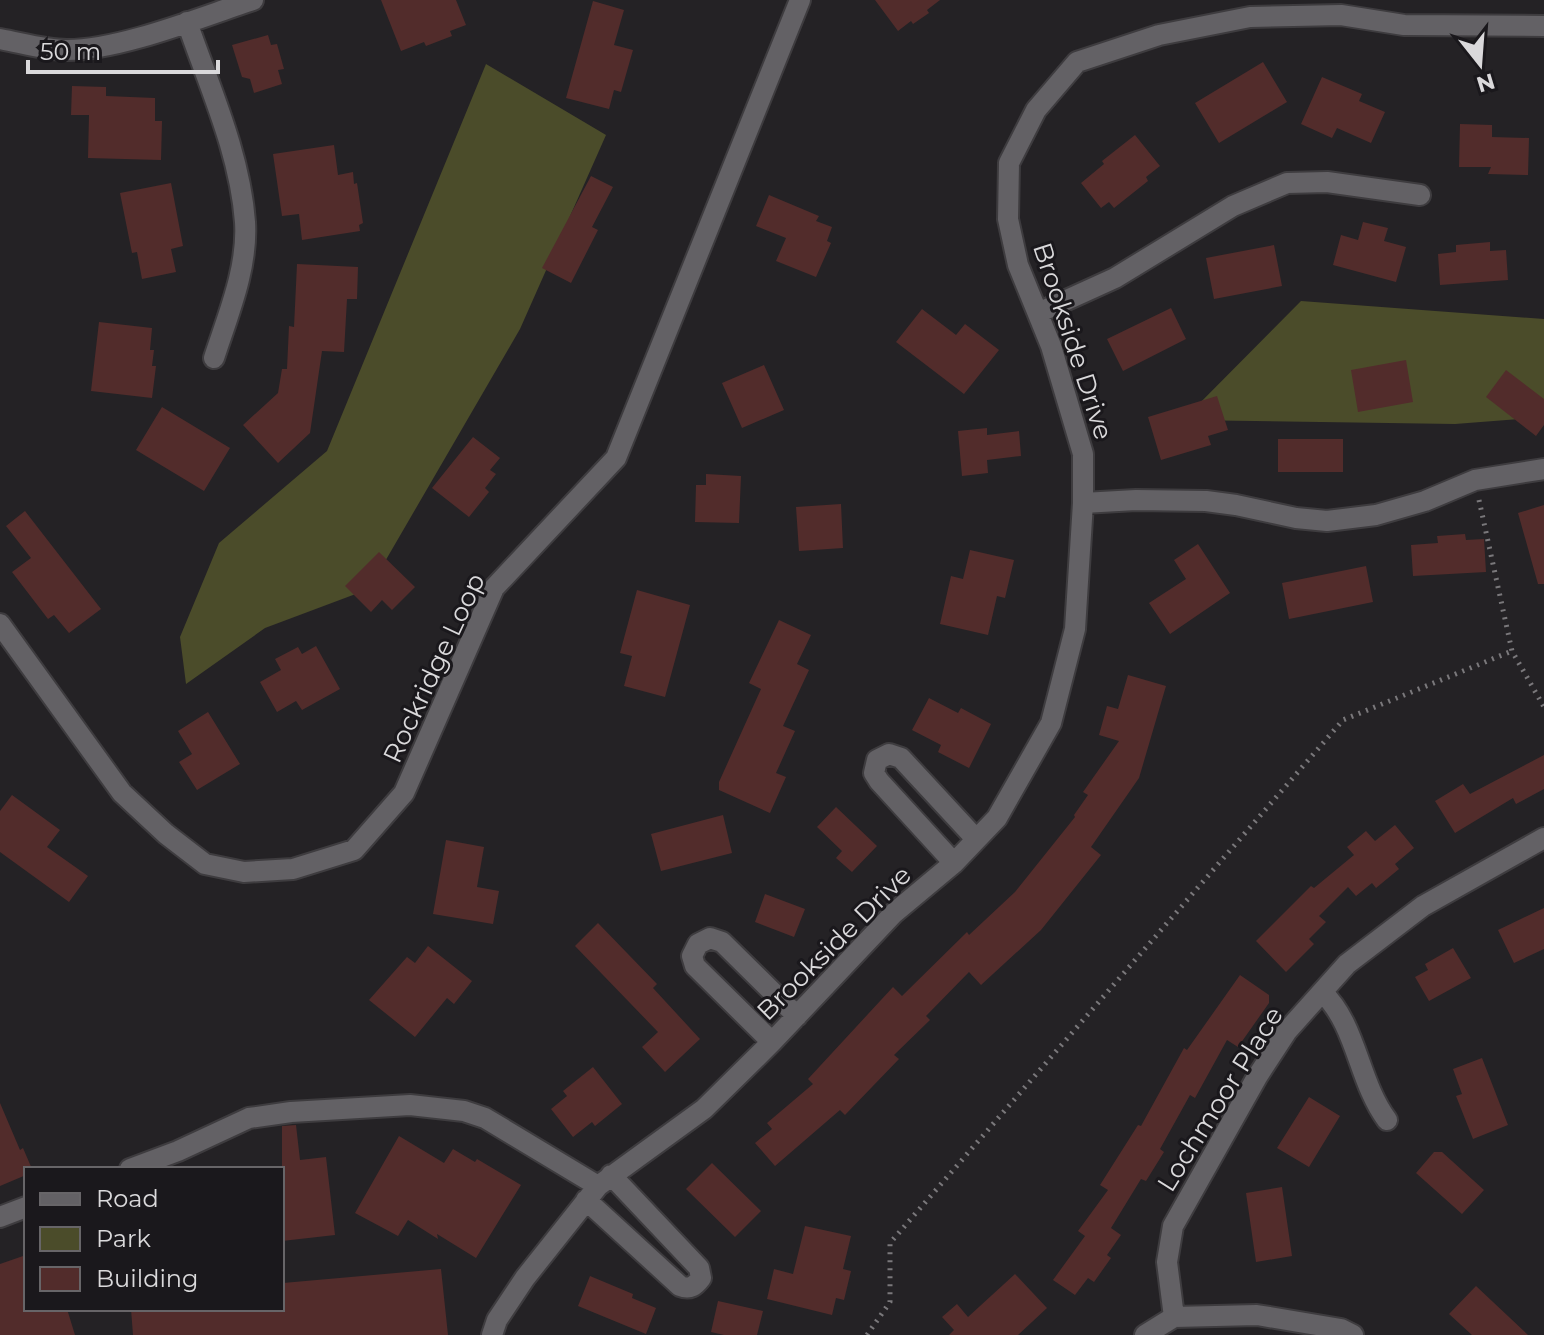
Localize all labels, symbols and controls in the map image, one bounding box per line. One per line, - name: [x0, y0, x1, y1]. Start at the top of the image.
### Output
- scale bar: [28, 24, 218, 74]
- north arrow: [1440, 24, 1520, 104]
- text: 50 m: [40, 37, 101, 66]
- text: N: [1473, 67, 1498, 98]
- street label: Brookside Drive: [1026, 238, 1120, 444]
- street label: Rockridge Loop: [376, 568, 492, 768]
- street label: Brookside Drive: [750, 859, 918, 1027]
- street label: Lochmoor Place: [1150, 1001, 1290, 1197]
- legend: [24, 1167, 284, 1311]
- text: Road: [96, 1184, 159, 1213]
- text: Park: [96, 1224, 151, 1253]
- text: Building: [96, 1264, 199, 1293]

